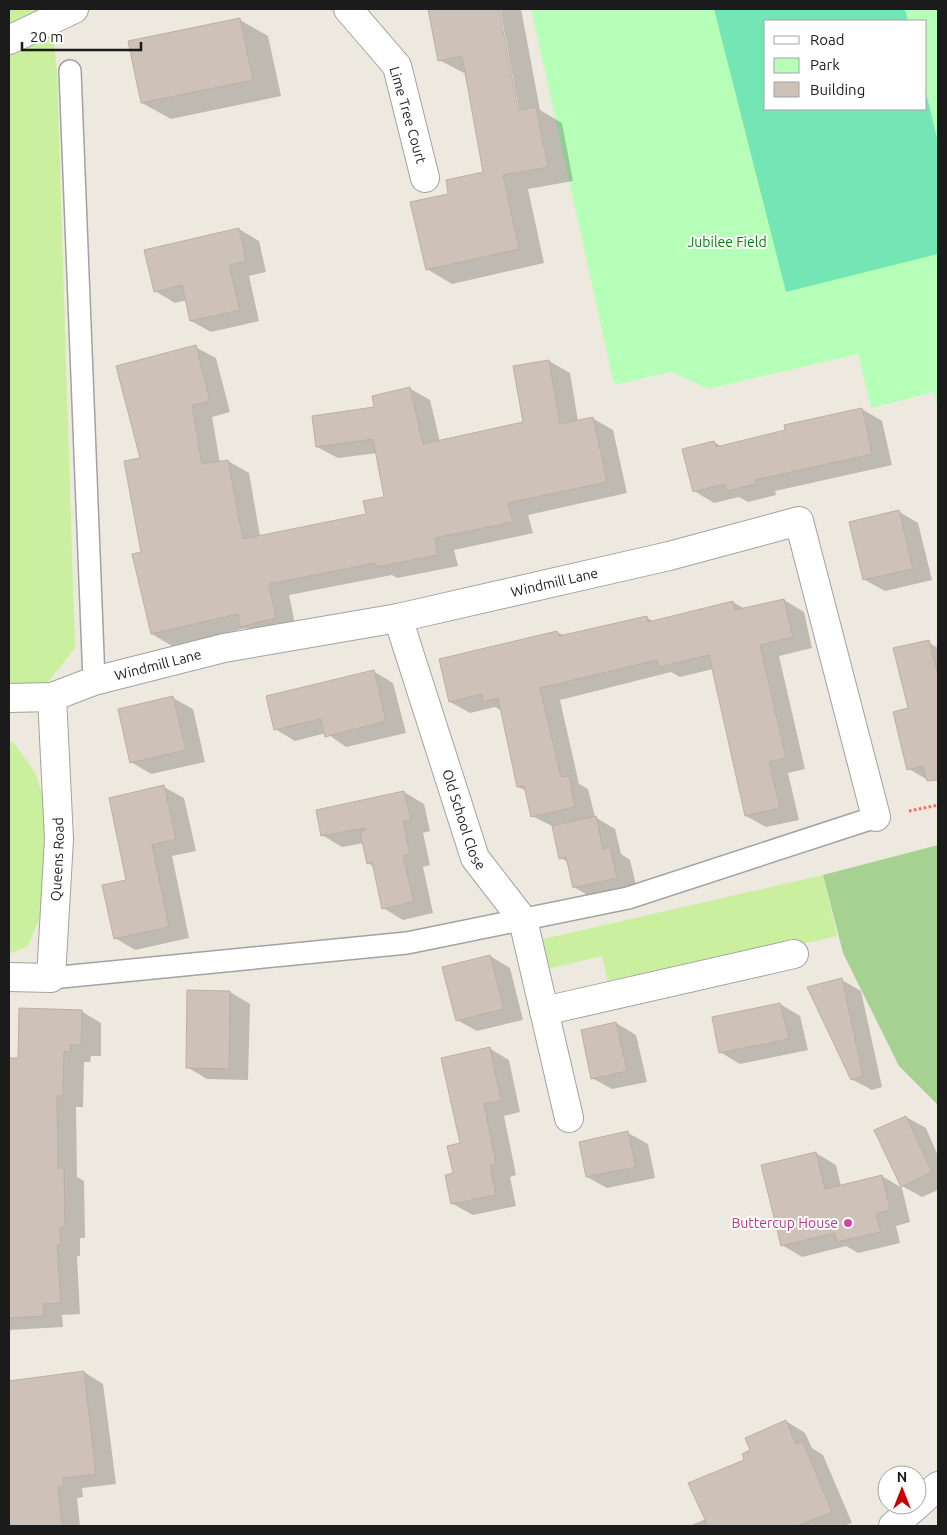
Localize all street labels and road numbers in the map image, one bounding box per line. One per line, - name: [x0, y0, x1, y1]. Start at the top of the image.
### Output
- street label: Lime Tree Court: [386, 65, 430, 166]
- street label: Windmill Lane: [509, 565, 599, 600]
- street label: Windmill Lane: [113, 646, 203, 683]
- street label: Old School Close: [439, 767, 489, 873]
- street label: Queens Road: [47, 817, 67, 902]

